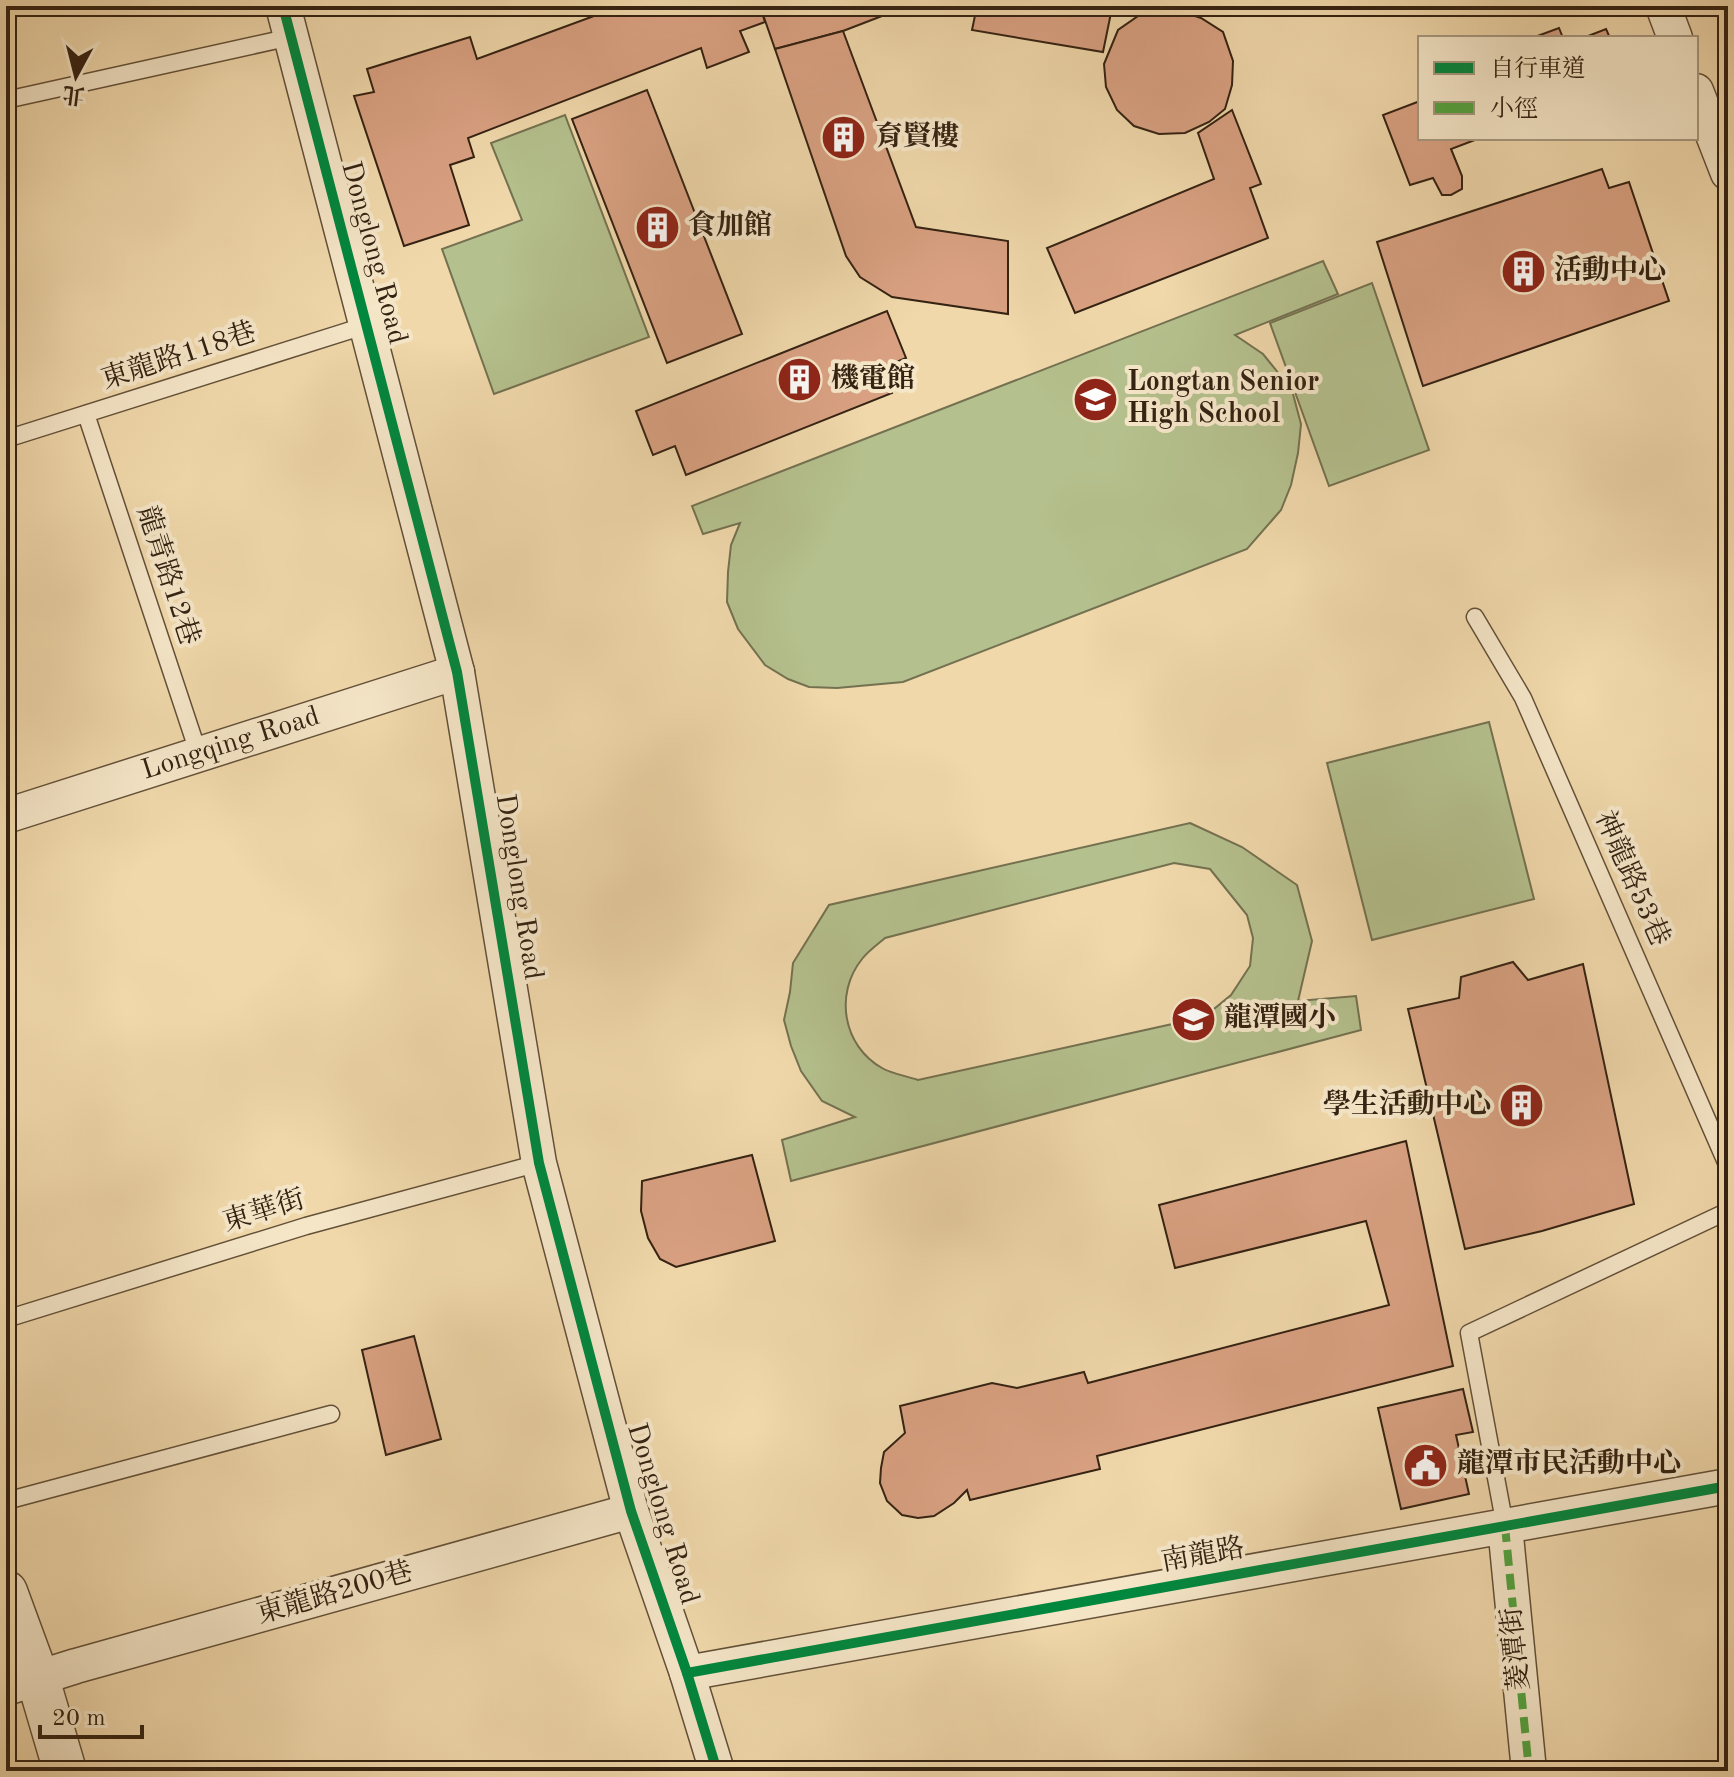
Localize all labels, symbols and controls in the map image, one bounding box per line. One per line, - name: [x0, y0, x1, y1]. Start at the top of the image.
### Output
- north arrow: [36, 36, 116, 116]
- legend: [1418, 36, 1698, 140]
- text: 自行車道: [1490, 55, 1586, 82]
- text: 北: [61, 82, 86, 108]
- text: 小徑: [1490, 96, 1538, 122]
- building icon: 育賢樓: [820, 114, 868, 162]
- place label: 育賢樓: [875, 121, 959, 152]
- street label: Donglong Road: [335, 159, 411, 347]
- building icon: 食加館: [633, 203, 681, 251]
- place label: 食加館: [688, 209, 772, 241]
- building icon: 活動中心: [1499, 248, 1547, 296]
- place label: 活動中心: [1554, 254, 1666, 286]
- street label: 東龍路118巷: [97, 316, 260, 395]
- building icon: 機電館: [776, 356, 824, 404]
- place label: 機電館: [831, 362, 915, 394]
- place label: Longtan Senior High School: [1127, 369, 1319, 429]
- school or university icon: Longtan Senior High School: [1072, 375, 1120, 423]
- street label: 龍青路12巷: [131, 502, 205, 649]
- street label: Longqing Road: [138, 703, 323, 786]
- street label: Donglong Road: [489, 792, 547, 982]
- street label: 神龍路53巷: [1589, 806, 1676, 951]
- school or university icon: 龍潭國小: [1169, 995, 1217, 1043]
- place label: 龍潭國小: [1224, 1002, 1336, 1033]
- building icon: 學生活動中心: [1498, 1082, 1546, 1130]
- place label: 學生活動中心: [1323, 1088, 1491, 1120]
- street label: 東華街: [219, 1183, 308, 1238]
- street label: Donglong Road: [621, 1420, 703, 1608]
- public building icon: 龍潭市民活動中心: [1402, 1441, 1450, 1489]
- place label: 龍潭市民活動中心: [1457, 1447, 1681, 1479]
- street label: 南龍路: [1159, 1532, 1247, 1577]
- street label: 東龍路200巷: [253, 1556, 416, 1630]
- street label: 菱潭街: [1496, 1606, 1535, 1693]
- scale bar: [40, 1689, 142, 1739]
- text: 20 m: [52, 1707, 106, 1731]

